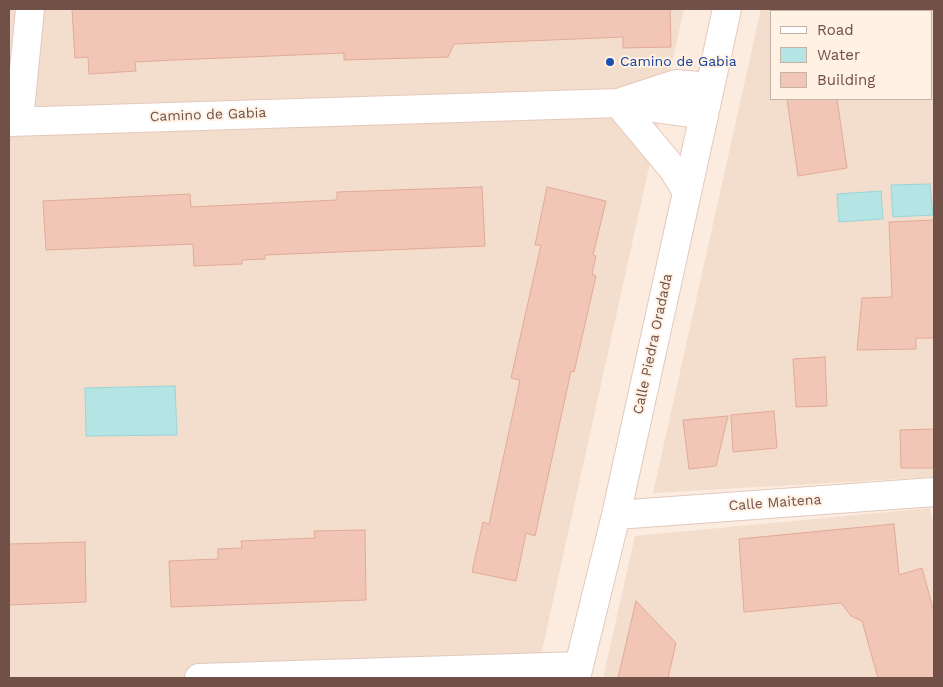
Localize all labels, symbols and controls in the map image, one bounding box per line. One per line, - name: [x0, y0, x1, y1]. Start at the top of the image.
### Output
- legend: [770, 10, 933, 100]
- text: Road: [817, 21, 854, 39]
- text: Water: [817, 46, 860, 64]
- place label: Camino de Gabia: [620, 54, 737, 70]
- marker: Camino de Gabia: [604, 56, 616, 68]
- text: Building: [817, 71, 875, 89]
- street label: Camino de Gabia: [149, 105, 267, 125]
- street label: Calle Piedra Oradada: [630, 272, 676, 416]
- street label: Calle Maitena: [728, 491, 822, 515]

